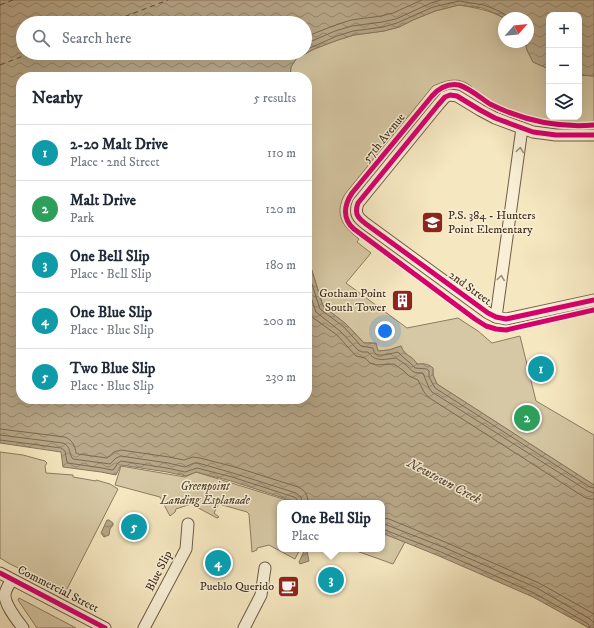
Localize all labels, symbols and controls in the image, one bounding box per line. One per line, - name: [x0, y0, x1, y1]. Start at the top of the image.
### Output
- north arrow: [498, 12, 534, 48]
- map controls: [546, 12, 582, 120]
- button: +: [546, 12, 582, 48]
- search box: [16, 16, 312, 60]
- icon: search: [30, 27, 52, 49]
- text: Search here: [62, 29, 131, 48]
- button: −: [546, 48, 582, 84]
- button: layers: [546, 84, 582, 120]
- text: Nearby: [32, 87, 82, 109]
- text: 5 results: [254, 90, 296, 106]
- street label: 57th Avenue: [359, 110, 409, 166]
- text: 2-20 Malt Drive: [70, 135, 168, 154]
- text: 1: [43, 145, 47, 161]
- text: 110 m: [267, 145, 296, 161]
- one-way arrow: [515, 147, 524, 153]
- text: Place · 2nd Street: [70, 154, 160, 170]
- text: Malt Drive: [70, 191, 136, 210]
- text: 2: [42, 201, 48, 217]
- text: 120 m: [265, 201, 296, 217]
- place label: P.S. 384 - Hunters Point Elementary: [448, 208, 535, 237]
- school or university icon: P.S. 384 - Hunters Point Elementary: [420, 209, 446, 235]
- text: Park: [70, 210, 94, 226]
- text: One Bell Slip: [70, 247, 150, 266]
- text: 3: [43, 257, 47, 273]
- text: 180 m: [265, 257, 296, 273]
- text: Place · Bell Slip: [70, 266, 151, 282]
- street label: 2nd Street: [446, 268, 494, 309]
- one-way arrow: [496, 275, 505, 281]
- place label: Gotham Point South Tower: [319, 286, 387, 315]
- building icon: Gotham Point South Tower: [389, 287, 415, 313]
- text: One Blue Slip: [70, 303, 152, 322]
- text: 4: [41, 313, 49, 329]
- text: 200 m: [263, 313, 296, 329]
- your location: [375, 321, 395, 341]
- text: Place · Blue Slip: [70, 322, 154, 338]
- pin: 1: [528, 354, 554, 384]
- text: Two Blue Slip: [70, 359, 155, 378]
- text: 5: [42, 369, 48, 385]
- text: 230 m: [265, 369, 296, 385]
- text: Place · Blue Slip: [70, 378, 154, 394]
- pin: 2: [514, 403, 540, 433]
- water label: Newtown Creek: [404, 454, 484, 507]
- park label: Greenpoint Landing Esplanade: [159, 479, 251, 508]
- popup: [277, 500, 385, 552]
- text: One Bell Slip: [291, 509, 371, 528]
- pin: 5: [121, 512, 147, 542]
- text: Place: [291, 528, 319, 544]
- street label: Blue Slip: [142, 548, 176, 594]
- pin: 4: [205, 548, 231, 578]
- street label: Commercial Street: [15, 562, 101, 616]
- pin: 3: [318, 565, 344, 595]
- cafe icon: Pueblo Querido: [276, 573, 302, 599]
- place label: Pueblo Querido: [200, 579, 274, 594]

